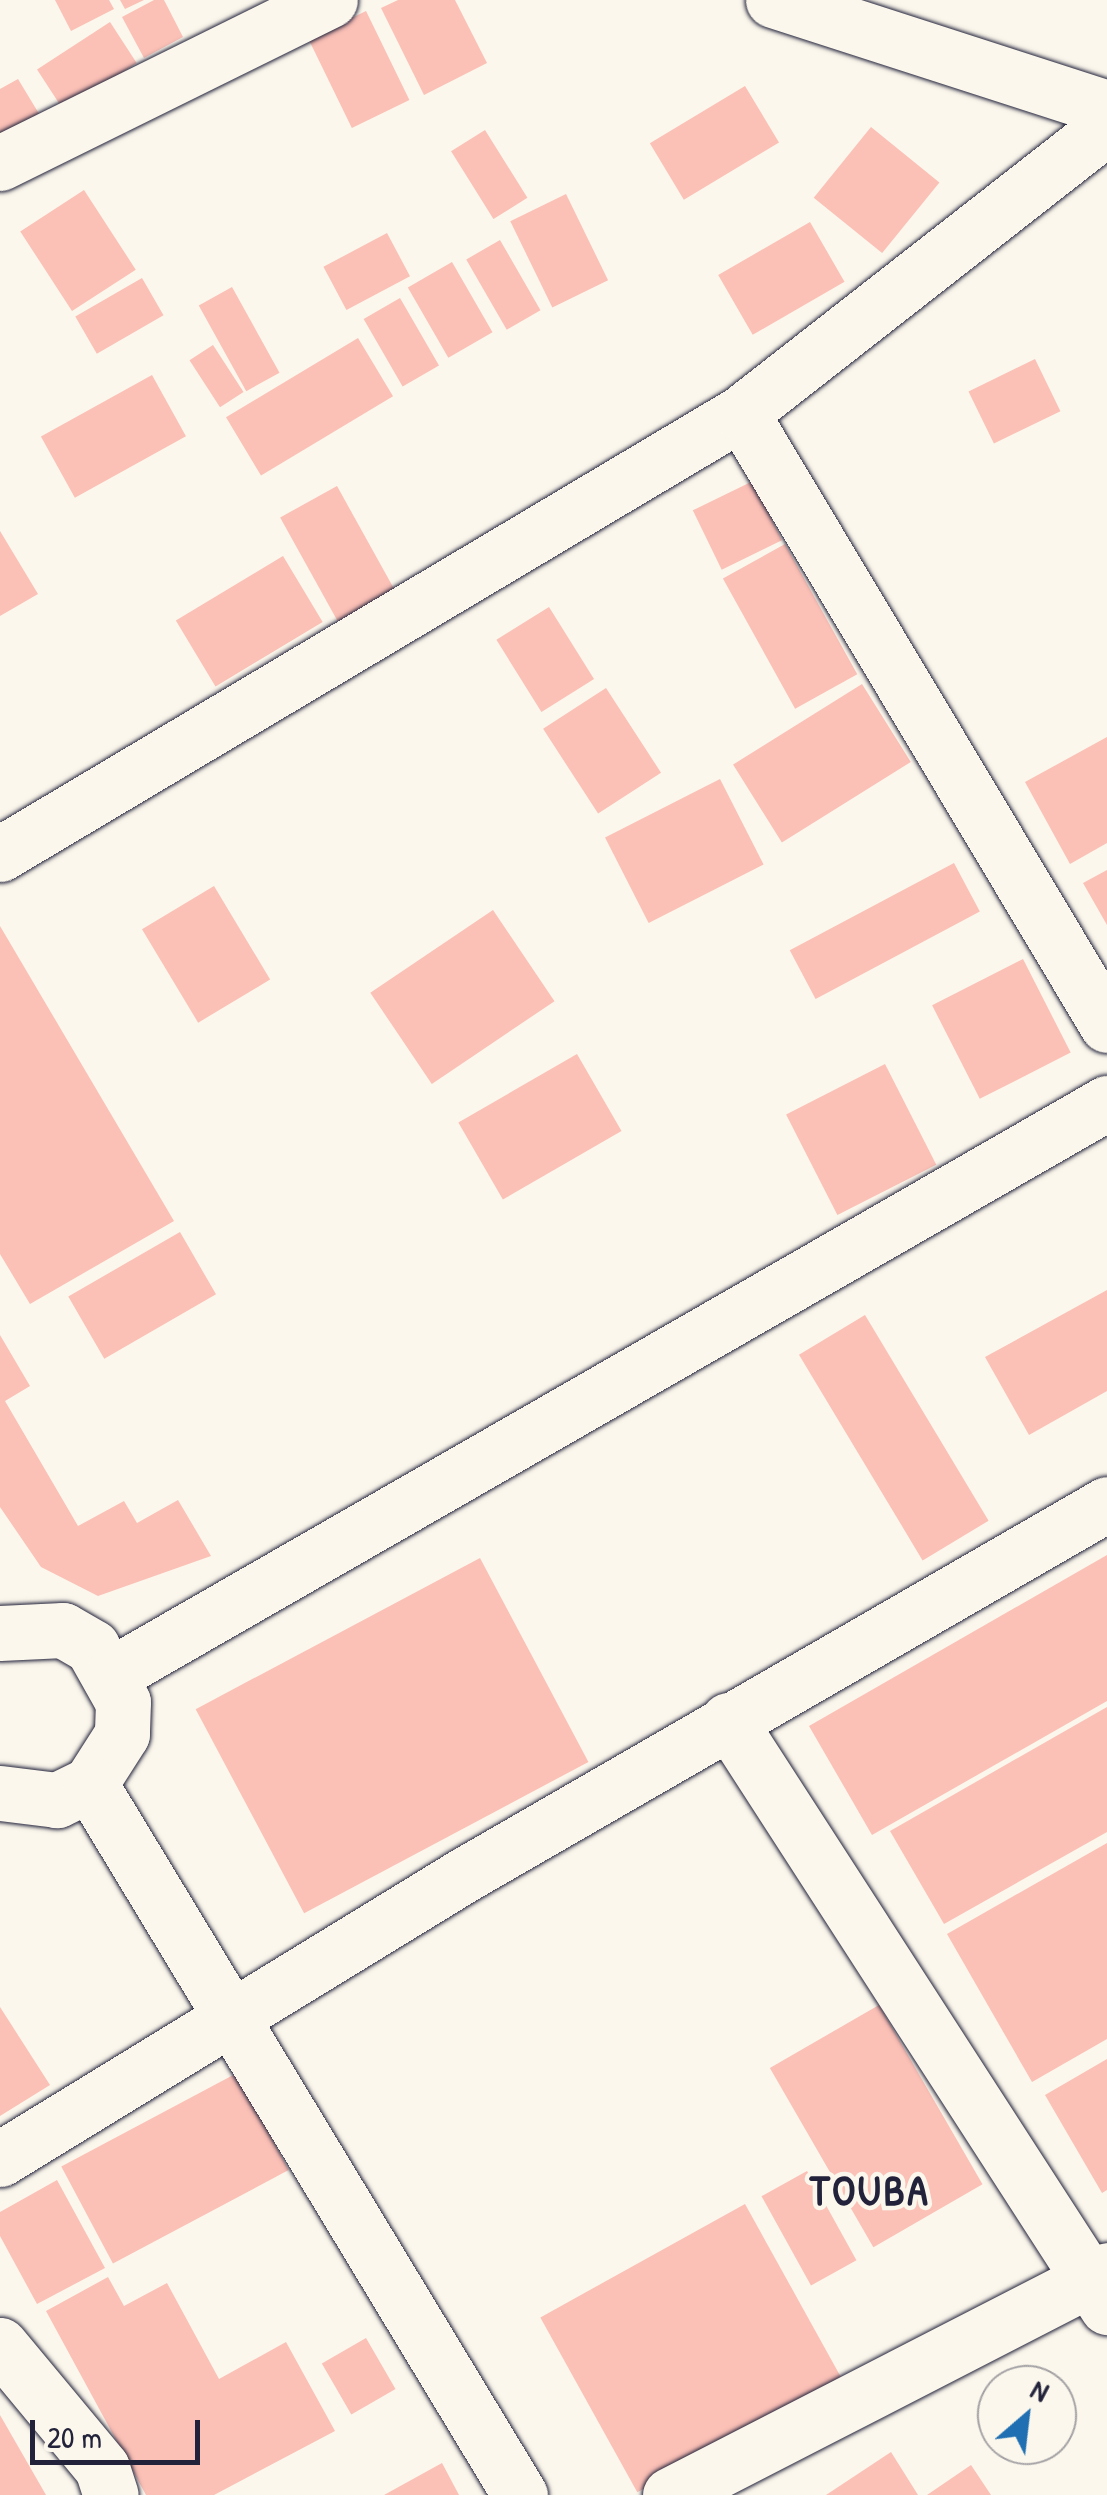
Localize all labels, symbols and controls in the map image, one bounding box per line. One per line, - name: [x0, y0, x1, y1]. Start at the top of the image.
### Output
- district label: TOUBA: [810, 2165, 930, 2215]
- north arrow: [977, 2365, 1077, 2465]
- text: N: [1025, 2370, 1056, 2411]
- scale bar: [35, 2400, 205, 2462]
- text: 20 m: [47, 2417, 102, 2457]

